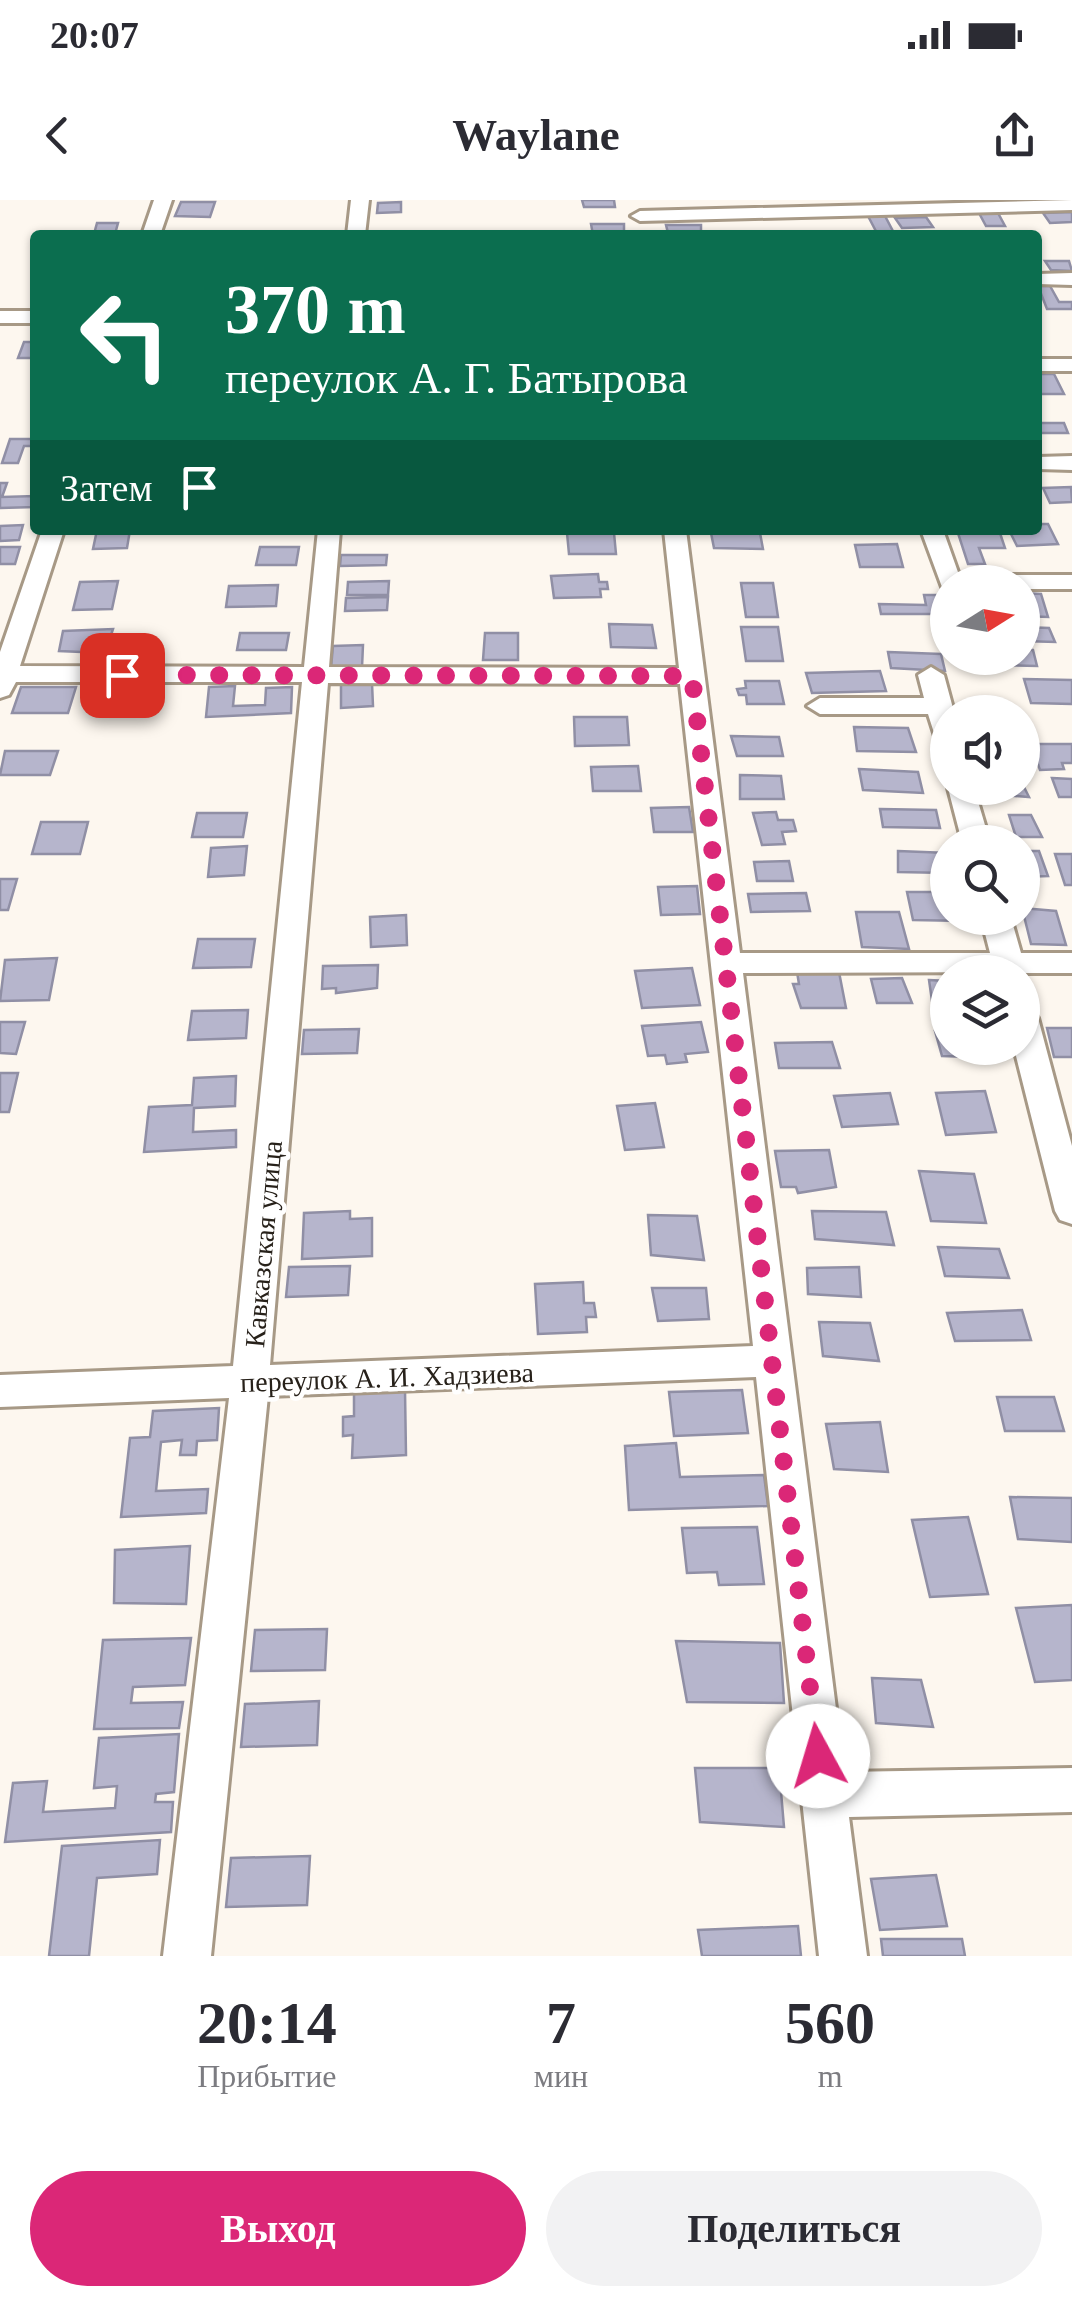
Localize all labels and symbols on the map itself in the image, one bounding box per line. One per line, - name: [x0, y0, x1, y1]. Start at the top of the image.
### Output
- north arrow: [930, 565, 1040, 675]
- pin: [80, 633, 165, 718]
- street label: Кавказская улица: [239, 1139, 288, 1349]
- street label: переулок А. И. Хадзиева: [240, 1357, 535, 1398]
- position arrow: [766, 1704, 870, 1808]

